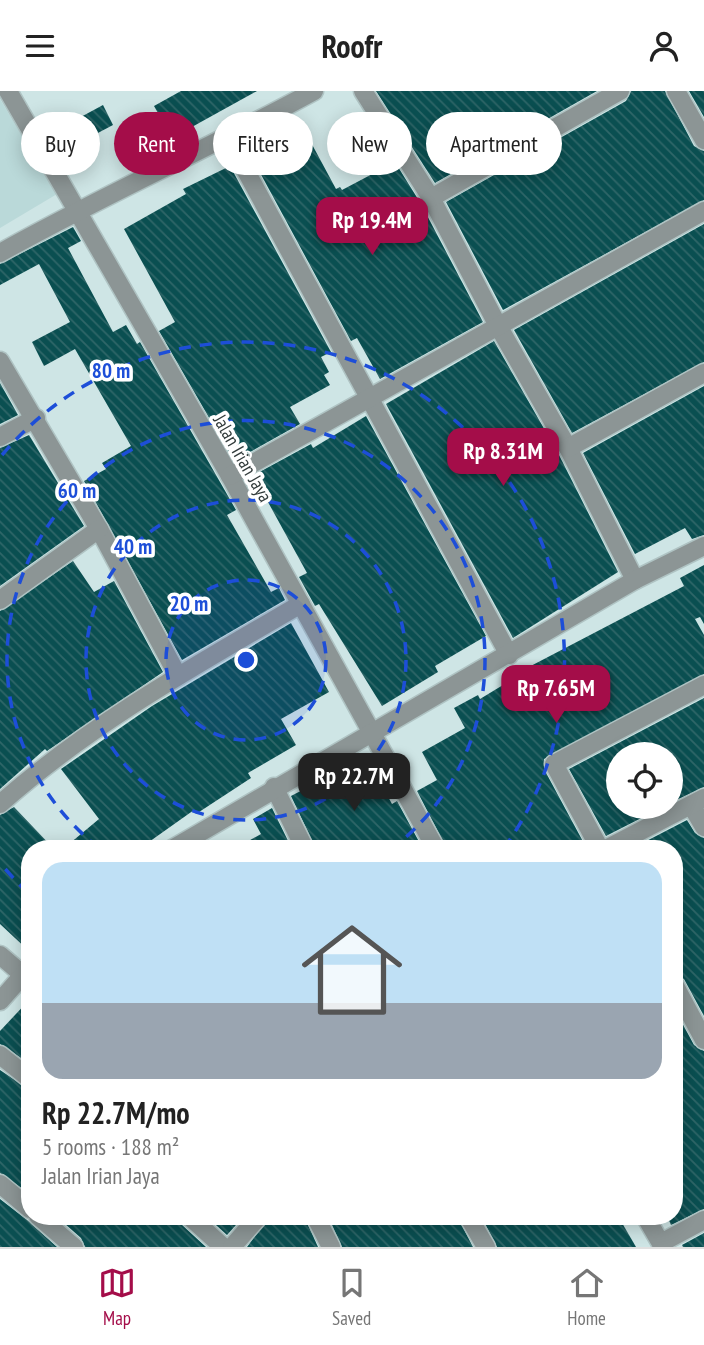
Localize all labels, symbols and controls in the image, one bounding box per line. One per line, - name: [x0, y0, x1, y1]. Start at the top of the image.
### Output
- text: Roofr: [322, 25, 382, 67]
- icon: menu: [21, 27, 59, 65]
- icon: person: [645, 27, 683, 65]
- chip: Buy: [21, 112, 100, 175]
- chip: Rent: [114, 112, 199, 175]
- chip: Filters: [213, 112, 313, 175]
- chip: New: [327, 112, 412, 175]
- chip: Apartment: [426, 112, 562, 175]
- pin: Rp 19.4M: [300, 197, 444, 257]
- text: Rp 19.4M: [332, 205, 412, 234]
- text: 80 m: [92, 357, 130, 384]
- street label: Jalan Irian Jaya: [208, 409, 278, 506]
- pin: Rp 8.31M: [431, 429, 575, 488]
- text: Rp 8.31M: [463, 436, 543, 465]
- text: 60 m: [58, 477, 96, 504]
- text: 40 m: [114, 533, 152, 560]
- text: 20 m: [170, 590, 208, 617]
- centre of rings: [234, 648, 258, 672]
- pin: Rp 7.65M: [484, 665, 628, 725]
- text: Rp 7.65M: [517, 673, 595, 702]
- map controls: [606, 742, 683, 819]
- button: locate: [606, 742, 683, 819]
- pin: Rp 22.7M: [282, 753, 426, 813]
- text: Rp 22.7M: [314, 761, 394, 790]
- icon: home: [289, 907, 415, 1033]
- text: Rp 22.7M/mo: [42, 1093, 190, 1132]
- text: 5 rooms · 188 m²: [42, 1132, 179, 1161]
- text: Jalan Irian Jaya: [42, 1161, 160, 1190]
- tab: Map: [98, 1264, 136, 1330]
- tab: Saved: [332, 1264, 371, 1330]
- tab: Home: [567, 1264, 606, 1330]

